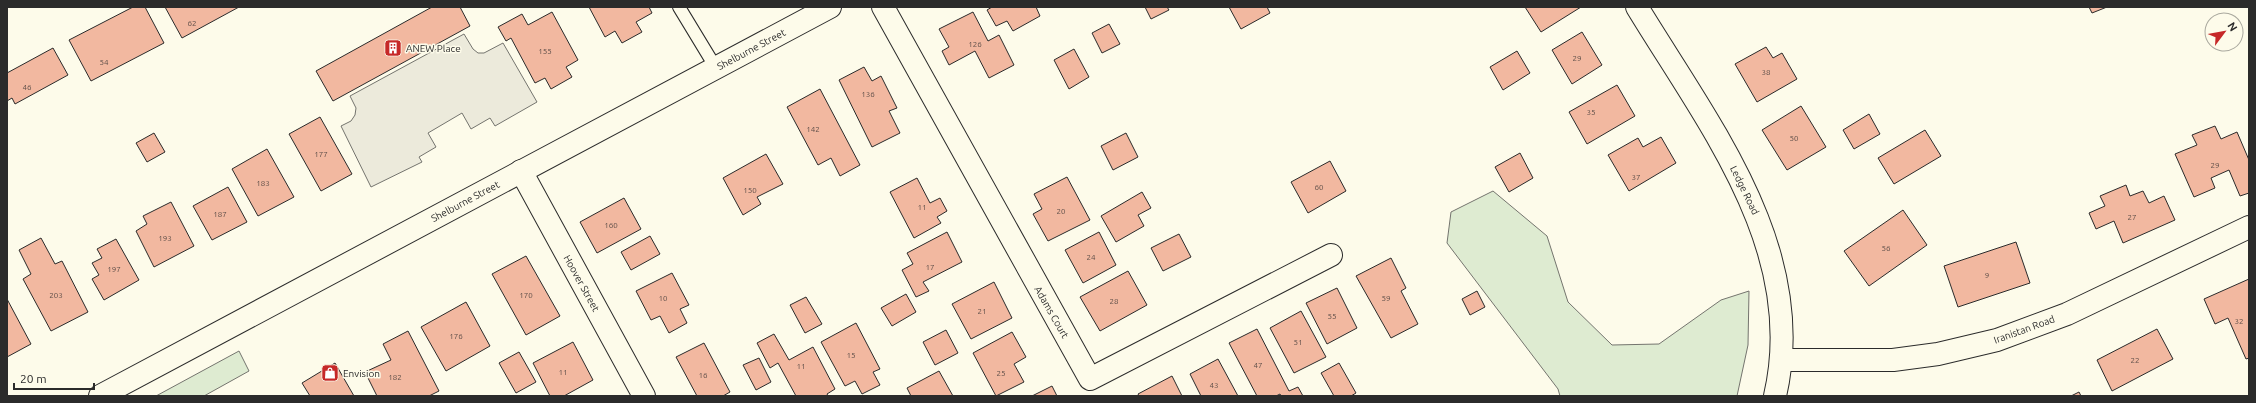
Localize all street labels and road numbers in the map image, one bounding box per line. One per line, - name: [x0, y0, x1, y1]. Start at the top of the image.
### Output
- street label: Shelburne Street: [715, 27, 787, 72]
- street label: Ledge Road: [1728, 164, 1761, 217]
- street label: Shelburne Street: [429, 179, 501, 224]
- street label: Hoover Street: [561, 253, 602, 314]
- street label: Adams Court: [1032, 284, 1071, 340]
- street label: Iranistan Road: [1992, 313, 2056, 346]

